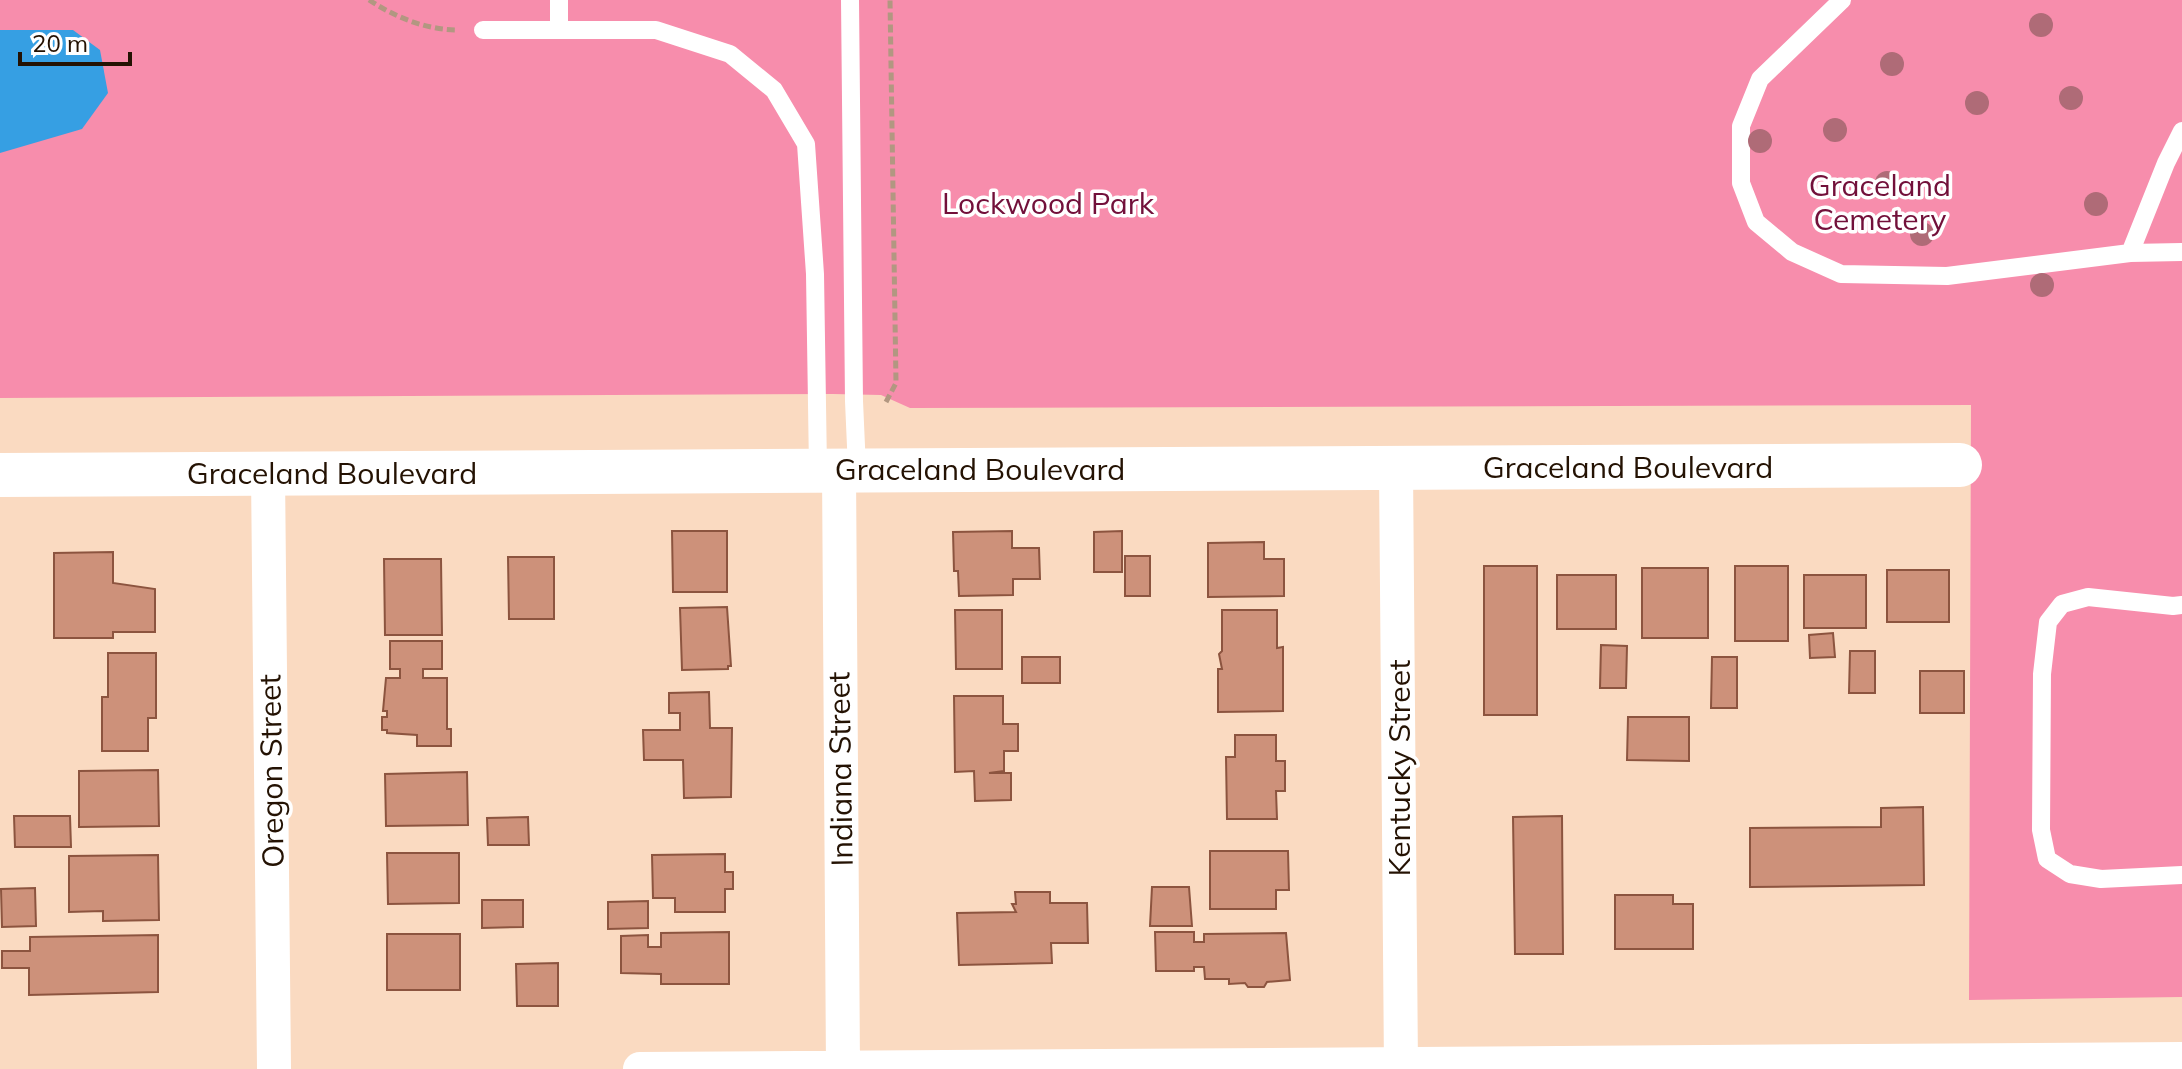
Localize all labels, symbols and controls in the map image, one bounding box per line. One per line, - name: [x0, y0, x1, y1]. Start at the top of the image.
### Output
- scale bar: [20, 16, 130, 66]
- text: 20 m: [32, 28, 88, 58]
- park label: Graceland Cemetery: [1809, 166, 1951, 238]
- park label: Lockwood Park: [942, 184, 1155, 222]
- street label: Graceland Boulevard: [1483, 448, 1773, 486]
- street label: Graceland Boulevard: [835, 450, 1125, 488]
- street label: Graceland Boulevard: [187, 454, 477, 492]
- street label: Kentucky Street: [1380, 660, 1418, 876]
- street label: Indiana Street: [819, 671, 861, 867]
- street label: Oregon Street: [250, 674, 292, 868]

